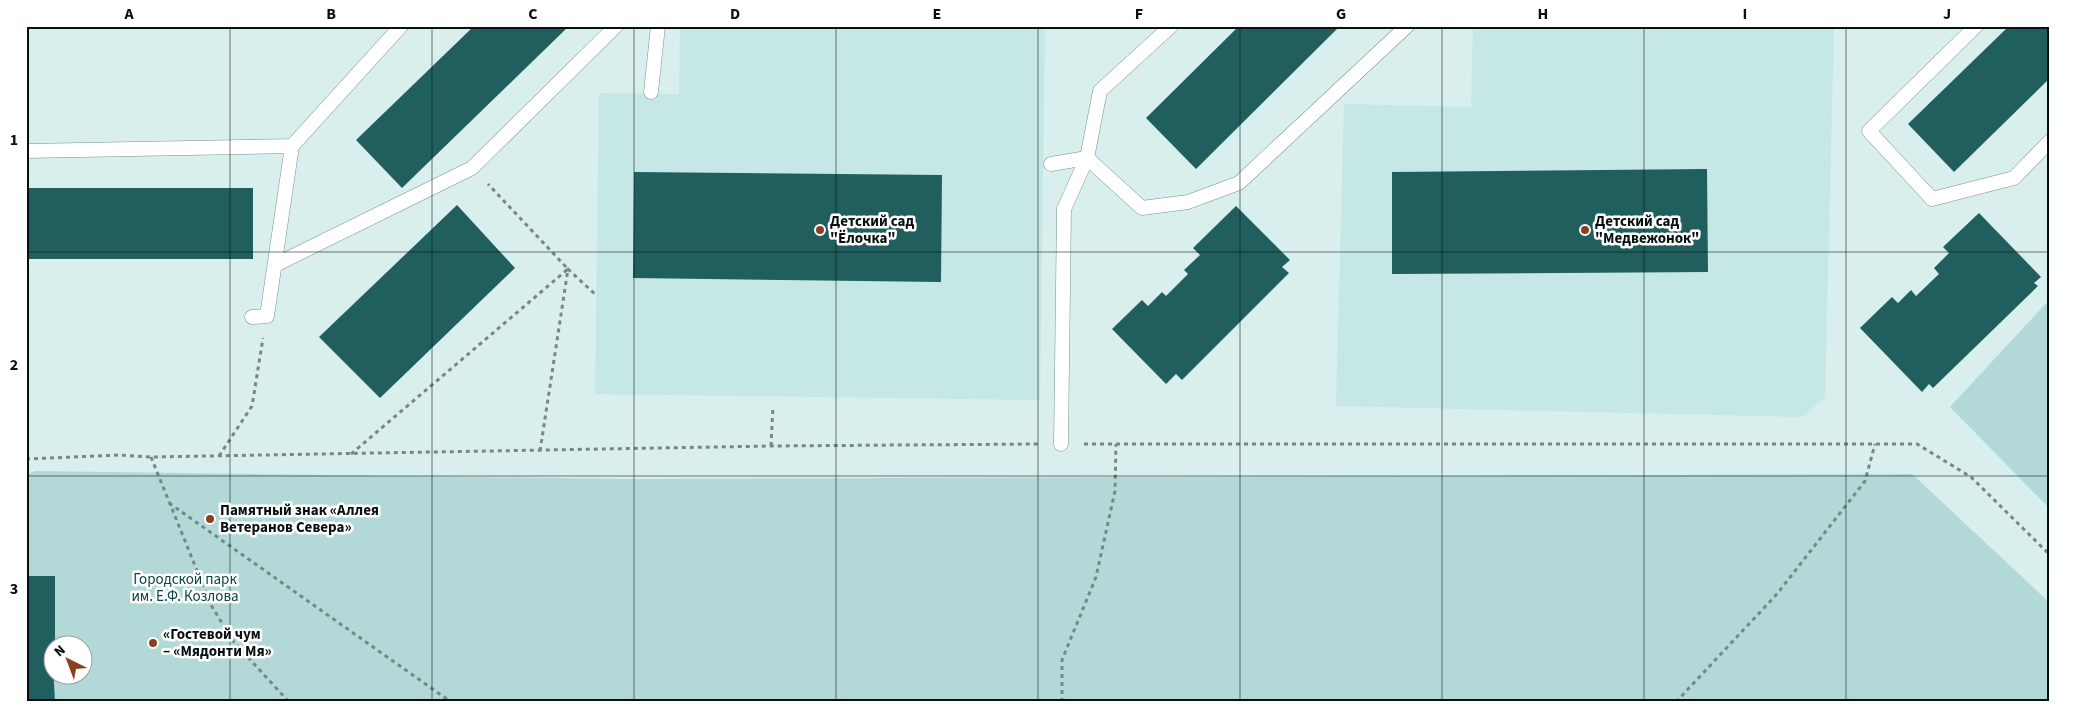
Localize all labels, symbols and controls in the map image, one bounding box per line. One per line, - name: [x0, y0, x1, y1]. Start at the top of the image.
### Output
- text: A: [123, 3, 134, 25]
- text: B: [326, 3, 336, 25]
- text: C: [528, 3, 538, 25]
- text: D: [730, 3, 740, 25]
- text: E: [933, 3, 941, 25]
- text: F: [1135, 3, 1143, 25]
- text: G: [1336, 3, 1346, 25]
- text: H: [1538, 3, 1548, 25]
- text: I: [1743, 3, 1747, 25]
- text: J: [1943, 3, 1951, 25]
- text: 1: [10, 129, 18, 151]
- place label: Детский сад "Ёлочка": [830, 211, 914, 249]
- place label: Детский сад "Медвежонок": [1595, 211, 1699, 249]
- marker: Детский сад "Ёлочка": [814, 224, 826, 236]
- marker: Детский сад "Медвежонок": [1579, 224, 1591, 236]
- text: 2: [10, 354, 18, 376]
- place label: Памятный знак «Аллея Ветеранов Севера»: [220, 500, 379, 538]
- marker: Памятный знак «Аллея Ветеранов Севера»: [204, 513, 216, 525]
- park label: Городской парк им. Е.Ф. Козлова: [131, 569, 239, 607]
- text: 3: [10, 578, 18, 600]
- place label: «Гостевой чум – «Мядонти Мя»: [163, 624, 272, 662]
- north arrow: [42, 636, 92, 686]
- marker: «Гостевой чум – «Мядонти Мя»: [147, 637, 159, 649]
- text: N: [50, 641, 70, 662]

